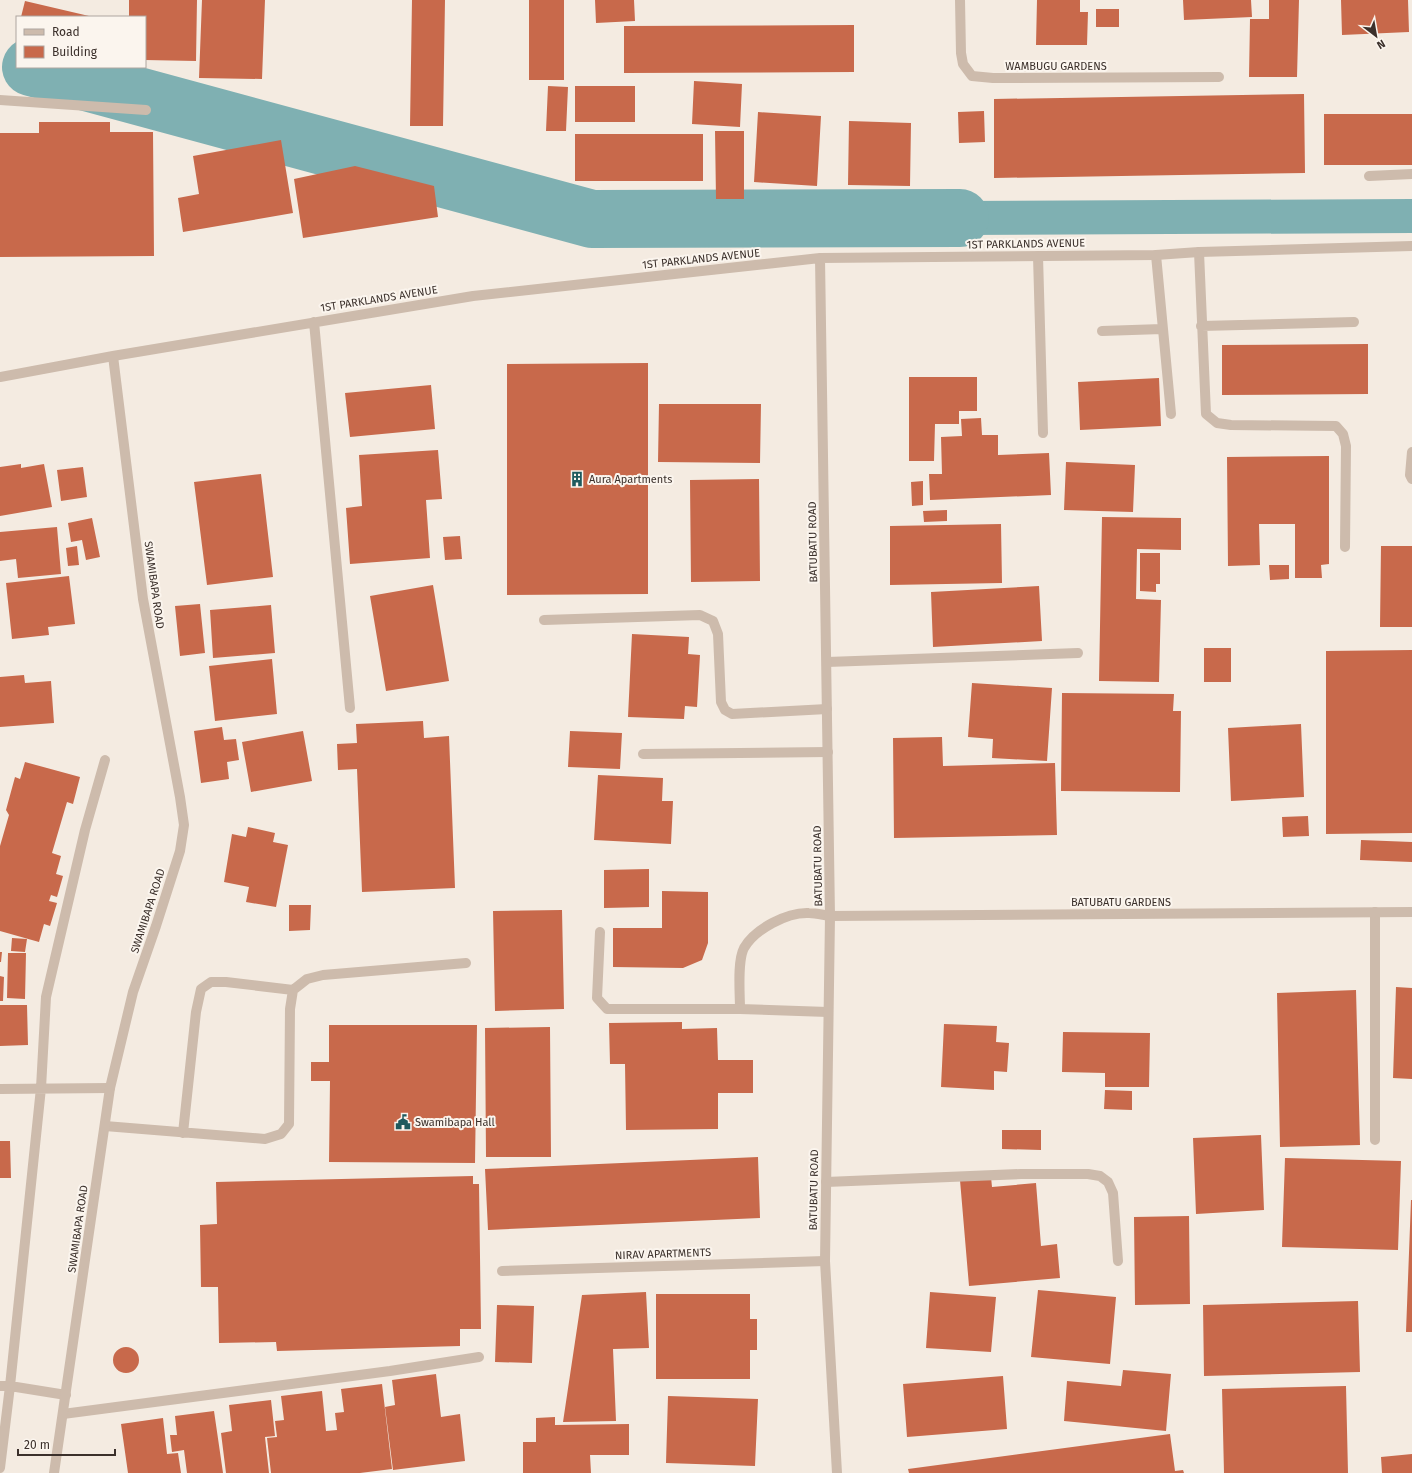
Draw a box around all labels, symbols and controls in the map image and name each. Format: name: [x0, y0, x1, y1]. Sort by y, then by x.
legend: [16, 16, 146, 68]
north arrow: [1356, 16, 1396, 56]
text: Road: [52, 25, 80, 39]
text: N: [1374, 37, 1387, 52]
text: Building: [52, 45, 98, 59]
street label: WAMBUGU GARDENS: [1005, 60, 1107, 73]
street label: 1ST PARKLANDS AVENUE: [967, 236, 1085, 252]
street label: 1ST PARKLANDS AVENUE: [641, 246, 761, 272]
street label: 1ST PARKLANDS AVENUE: [320, 283, 439, 315]
building icon: Aura Apartments: [568, 470, 586, 488]
place label: Aura Apartments: [589, 473, 672, 486]
street label: BATUBATU ROAD: [806, 501, 820, 583]
street label: SWAMIBAPA ROAD: [141, 540, 167, 630]
street label: BATUBATU ROAD: [811, 825, 825, 907]
street label: SWAMIBAPA ROAD: [128, 867, 168, 955]
street label: BATUBATU GARDENS: [1071, 896, 1171, 909]
public building icon: Swamibapa Hall: [394, 1113, 412, 1131]
place label: Swamibapa Hall: [415, 1116, 495, 1129]
street label: BATUBATU ROAD: [807, 1149, 821, 1231]
street label: SWAMIBAPA ROAD: [65, 1184, 91, 1274]
street label: NIRAV APARTMENTS: [615, 1246, 711, 1262]
scale bar: [18, 1431, 115, 1457]
text: 20 m: [24, 1438, 50, 1452]

